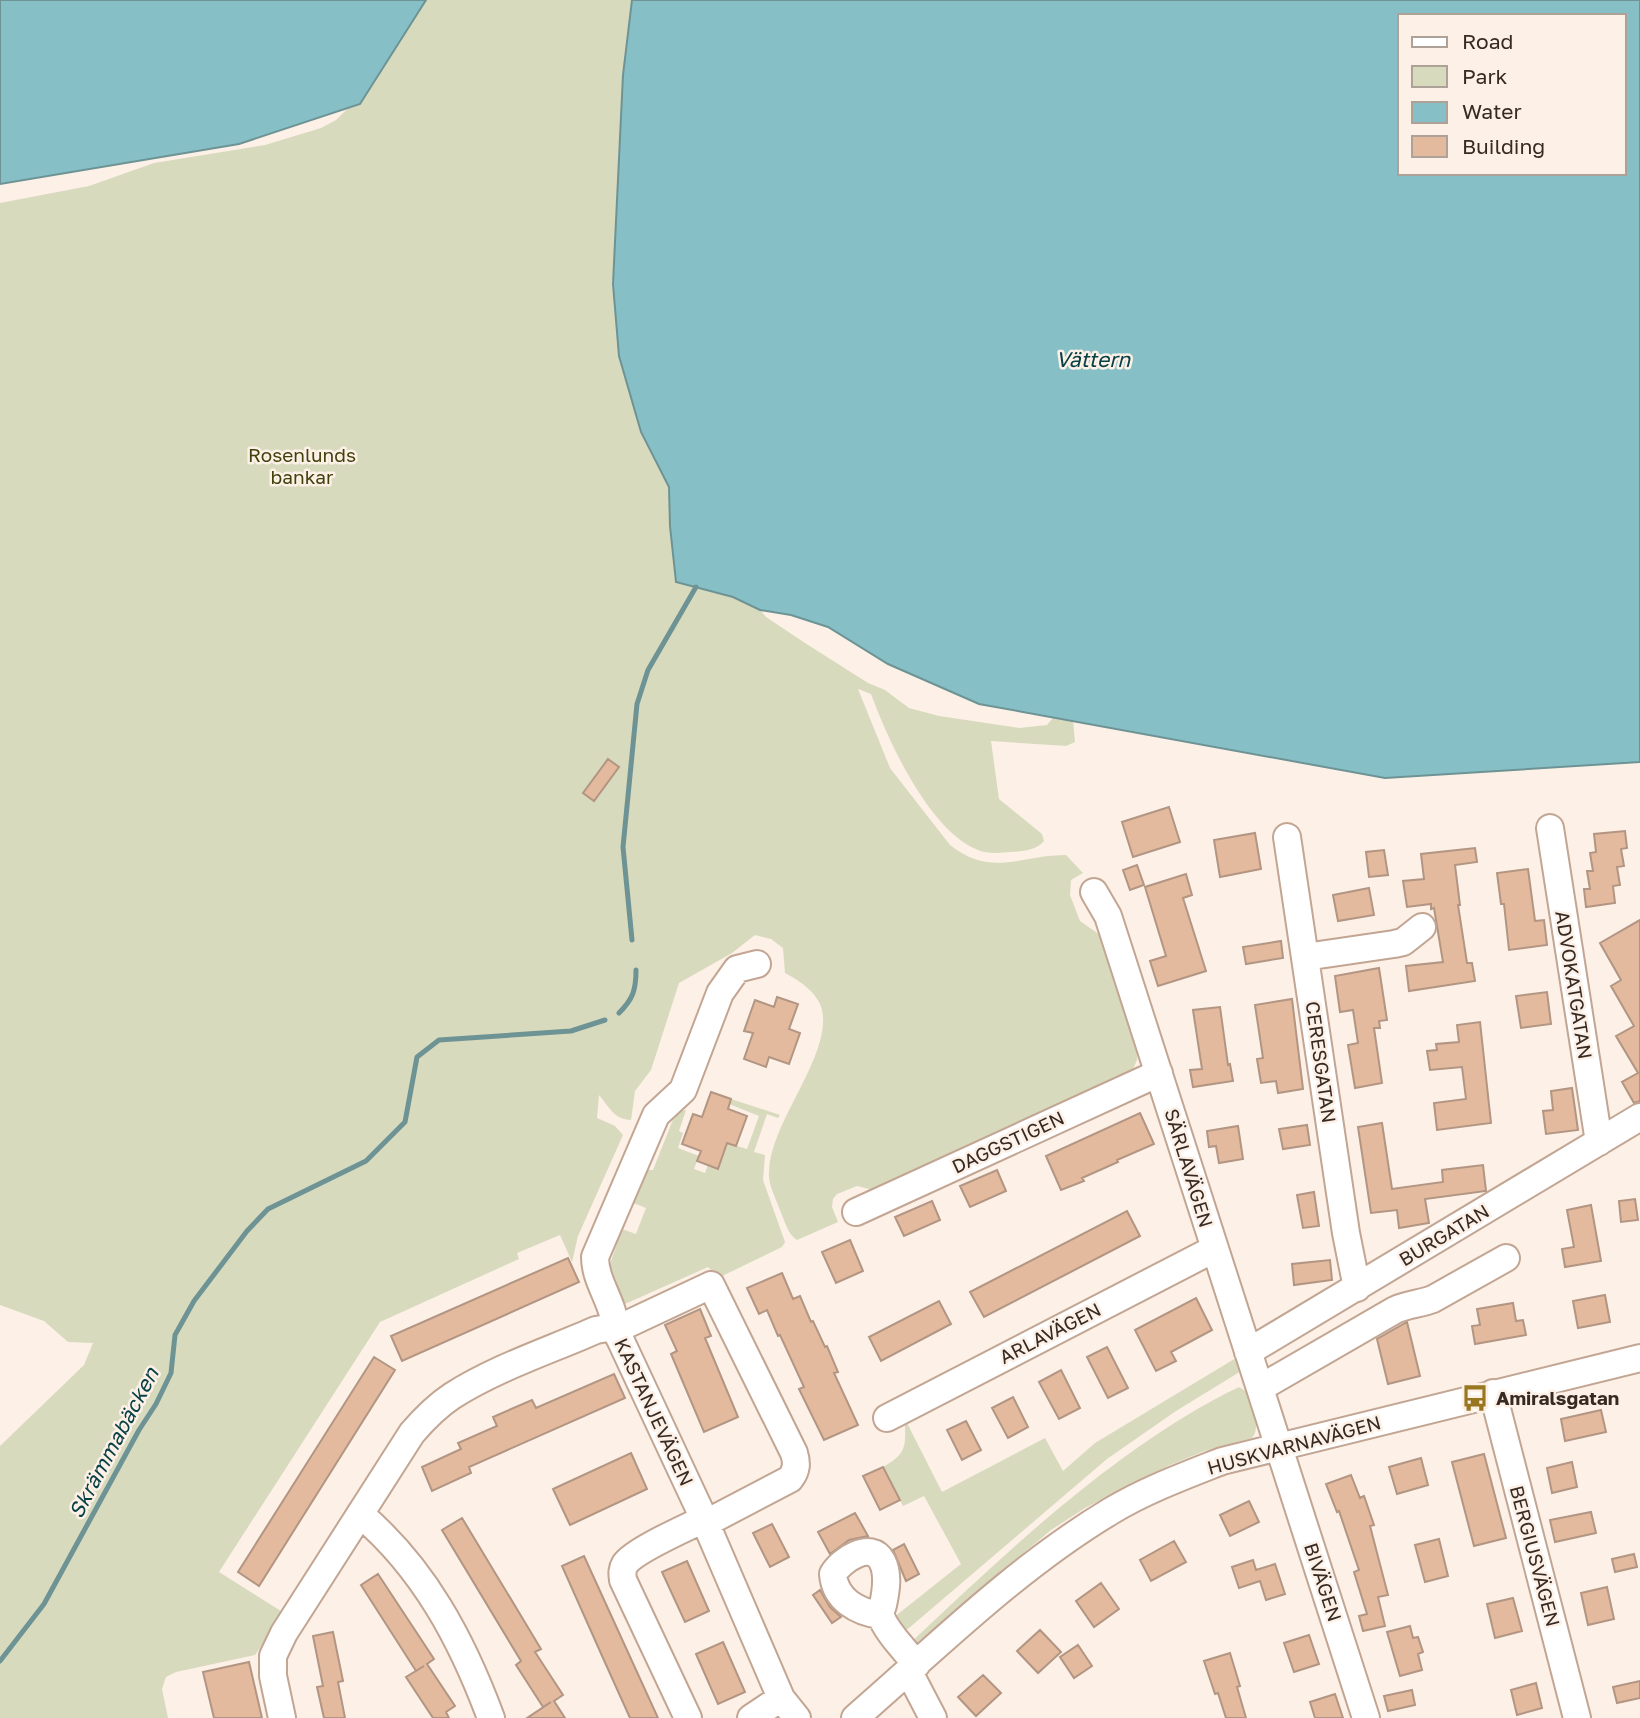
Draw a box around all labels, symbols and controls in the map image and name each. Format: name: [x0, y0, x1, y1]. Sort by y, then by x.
legend: [1398, 14, 1626, 175]
text: Road: [1462, 28, 1513, 54]
text: Park: [1462, 63, 1508, 89]
text: Water: [1462, 98, 1522, 124]
text: Building: [1462, 133, 1545, 159]
water label: Vättern: [1056, 346, 1131, 372]
park label: Rosenlunds bankar: [248, 443, 356, 488]
street label: ADVOKATGATAN: [1551, 909, 1598, 1061]
street label: CERESGATAN: [1302, 1000, 1341, 1124]
street label: DAGGSTIGEN: [948, 1106, 1068, 1178]
street label: SÄRLAVÄGEN: [1161, 1106, 1218, 1230]
street label: BURGATAN: [1394, 1199, 1493, 1270]
street label: ARLAVÄGEN: [995, 1297, 1104, 1368]
street label: KASTANJEVÄGEN: [610, 1334, 699, 1489]
water label: Skrämmabäcken: [62, 1362, 164, 1522]
bus stop icon: Amiralsgatan: [1460, 1383, 1490, 1413]
place label: Amiralsgatan: [1496, 1386, 1619, 1409]
street label: HUSKVARNAVÄGEN: [1205, 1410, 1383, 1479]
street label: BERGIUSVÄGEN: [1506, 1483, 1565, 1629]
street label: BIVÄGEN: [1300, 1540, 1347, 1624]

